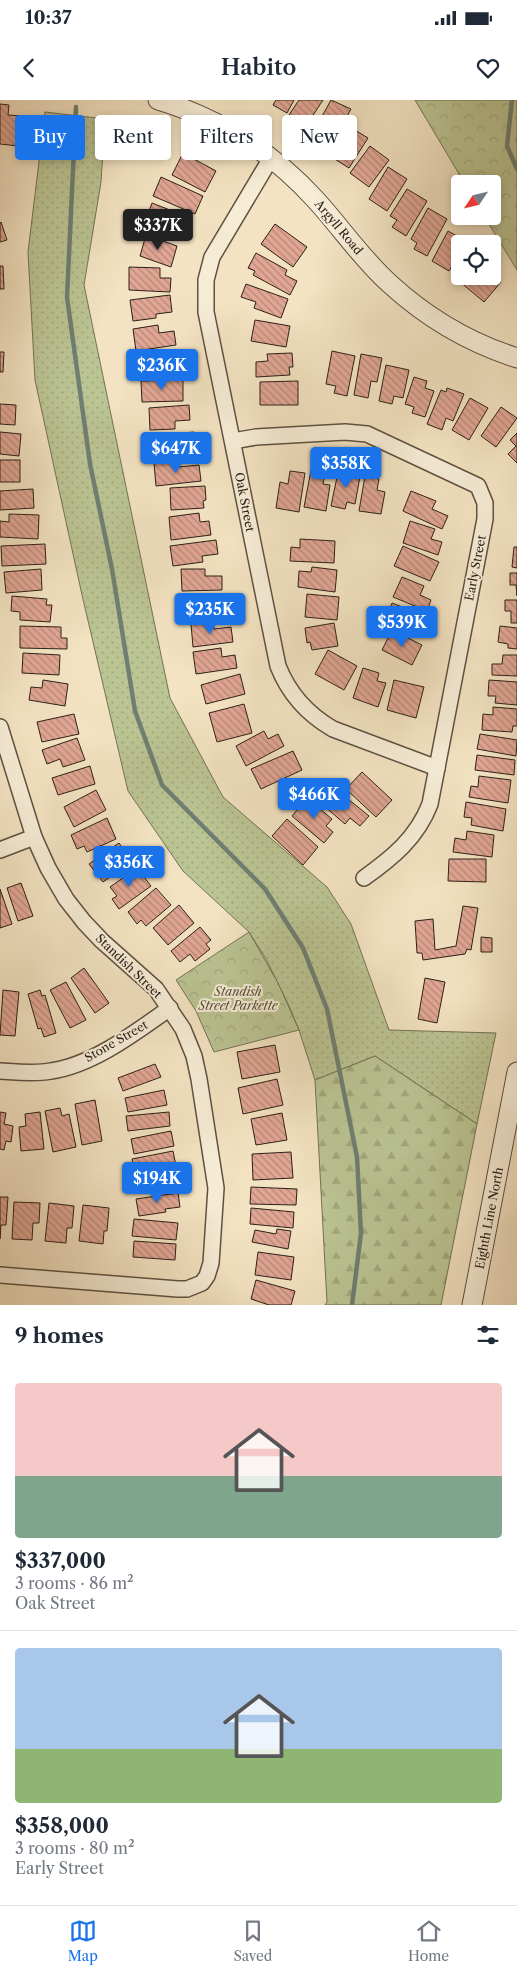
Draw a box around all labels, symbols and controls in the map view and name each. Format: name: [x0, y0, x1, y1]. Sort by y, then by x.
text: 10:37: [25, 6, 72, 29]
icon: back: [15, 54, 43, 82]
text: Habito: [221, 54, 296, 81]
icon: heart: [474, 54, 502, 82]
chip: Buy: [15, 115, 85, 160]
chip: Rent: [95, 115, 171, 160]
chip: Filters: [181, 115, 272, 160]
chip: New: [282, 115, 357, 160]
north arrow: [451, 175, 501, 225]
map controls: [451, 175, 501, 285]
street label: Argyll Road: [311, 196, 367, 258]
pin: $337K: [123, 208, 193, 251]
text: $337K: [134, 215, 182, 235]
button: locate: [451, 235, 501, 285]
pin: $236K: [127, 348, 197, 391]
text: $236K: [137, 355, 187, 375]
pin: $647K: [141, 432, 211, 474]
text: $647K: [151, 438, 201, 458]
pin: $358K: [311, 446, 381, 489]
text: $358K: [321, 453, 371, 473]
street label: Oak Street: [232, 471, 258, 534]
street label: Early Street: [461, 533, 489, 602]
pin: $235K: [175, 592, 245, 635]
text: $235K: [185, 599, 235, 619]
pin: $539K: [367, 606, 437, 648]
text: $539K: [377, 612, 427, 632]
pin: $466K: [279, 778, 349, 820]
text: $466K: [289, 784, 339, 804]
pin: $356K: [94, 846, 164, 888]
text: $356K: [104, 852, 154, 872]
street label: Standish Street: [93, 931, 166, 1002]
park label: Standish Street Parkette: [197, 984, 279, 1013]
street label: Stone Street: [82, 1017, 151, 1065]
pin: $194K: [122, 1162, 192, 1204]
street label: Eighth Line North: [472, 1165, 506, 1270]
text: $194K: [133, 1168, 181, 1188]
icon: filters: [474, 1321, 502, 1349]
text: 9 homes: [15, 1323, 104, 1348]
icon: home: [214, 1415, 304, 1505]
text: $337,000: [15, 1548, 106, 1573]
text: 3 rooms · 86 m²: [15, 1573, 134, 1593]
text: Oak Street: [15, 1593, 95, 1613]
icon: home: [214, 1681, 304, 1771]
text: $358,000: [15, 1813, 109, 1838]
text: 3 rooms · 80 m²: [15, 1838, 134, 1858]
text: Early Street: [15, 1858, 104, 1878]
tab: Map: [68, 1917, 98, 1965]
tab: Saved: [234, 1917, 272, 1965]
tab: Home: [408, 1917, 449, 1965]

